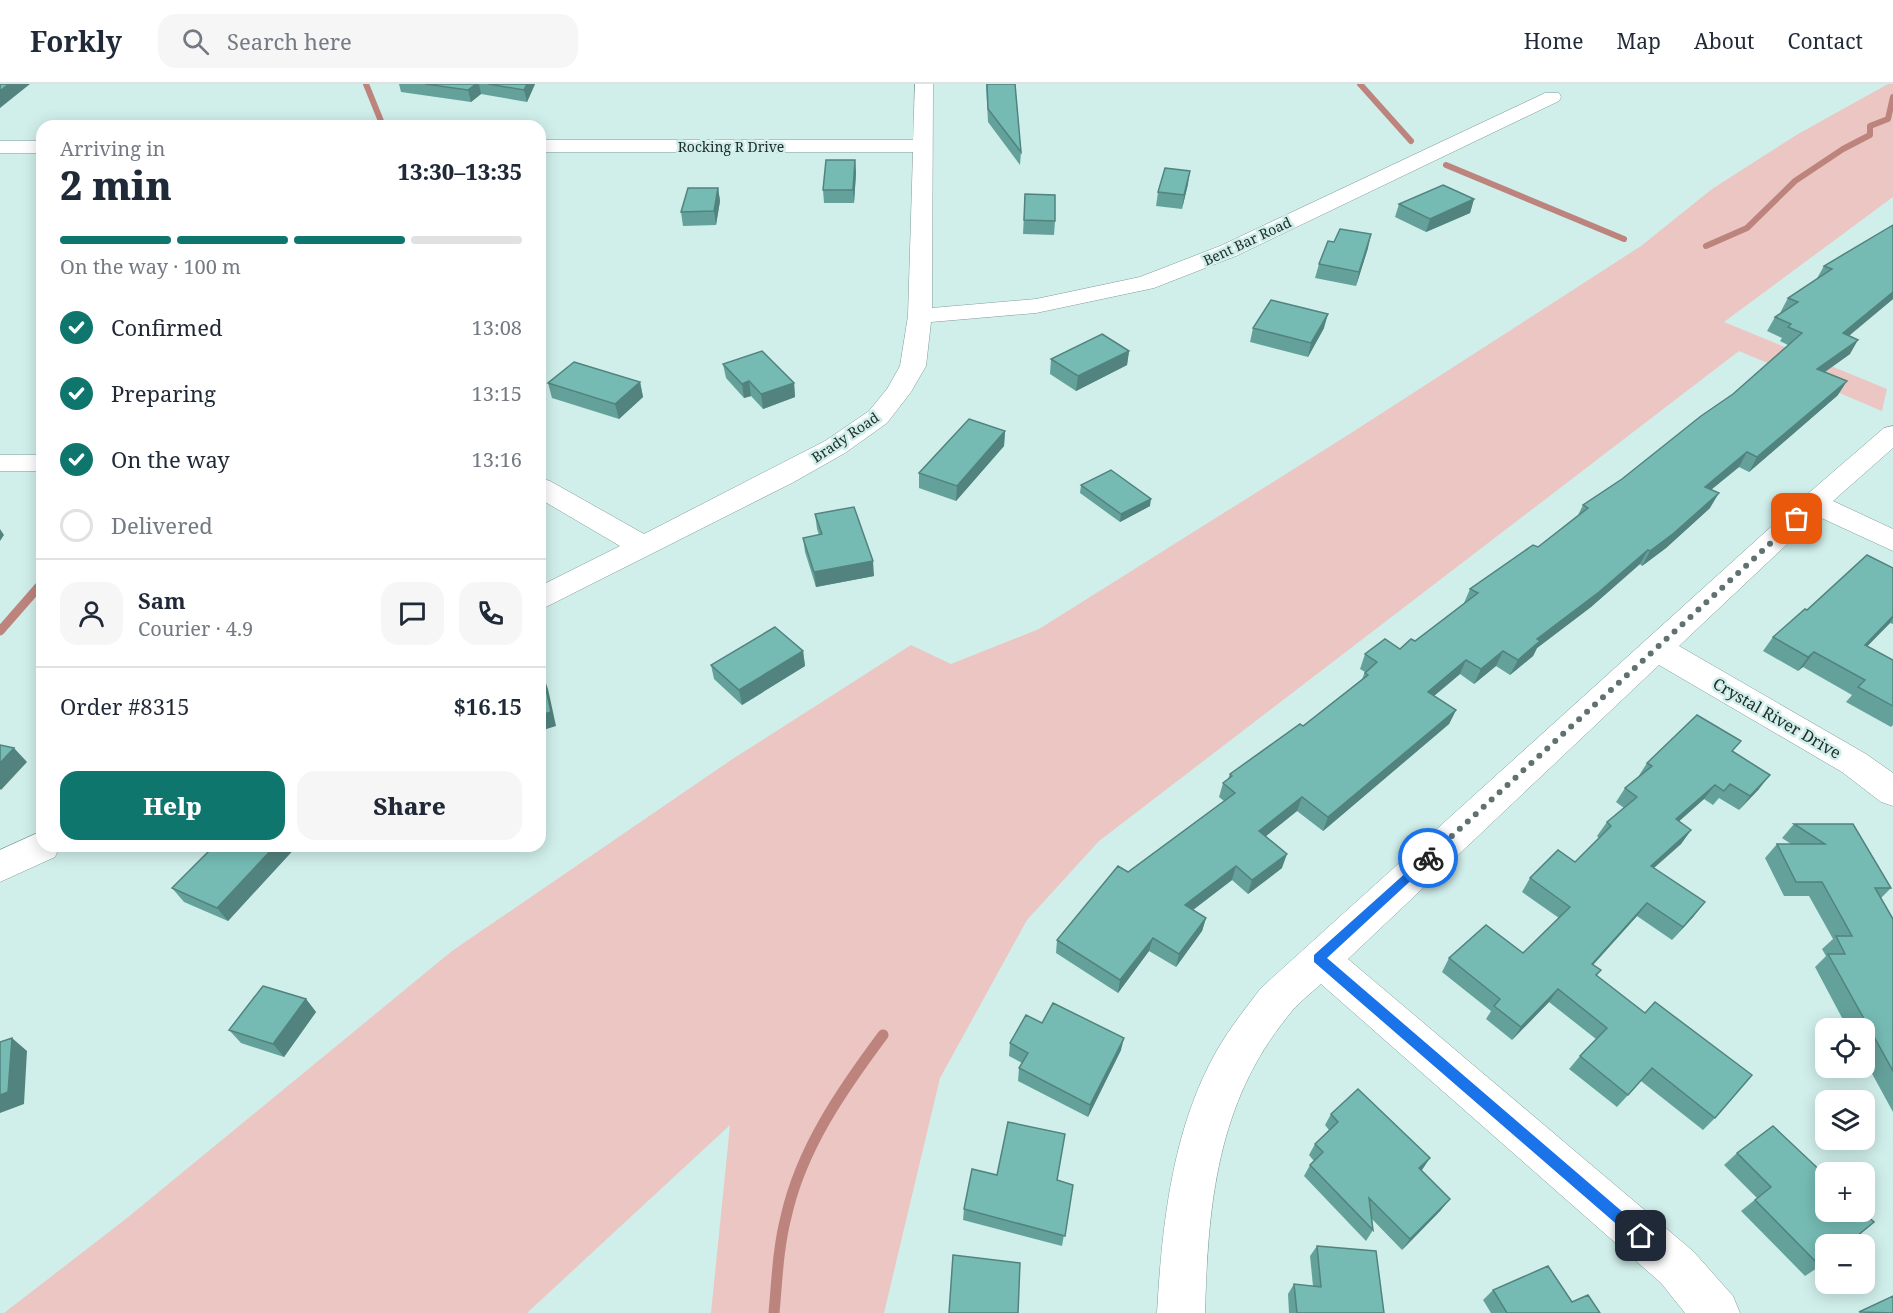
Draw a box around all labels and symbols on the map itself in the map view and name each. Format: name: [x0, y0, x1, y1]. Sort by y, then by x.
street label: Rocking R Drive: [678, 137, 784, 156]
street label: Bent Bar Road: [1200, 212, 1295, 270]
street label: Brady Road: [808, 407, 883, 466]
pin: [1771, 493, 1822, 544]
street label: Crystal River Drive: [1709, 672, 1845, 764]
courier: [1398, 828, 1458, 888]
pin: [1615, 1210, 1666, 1261]

